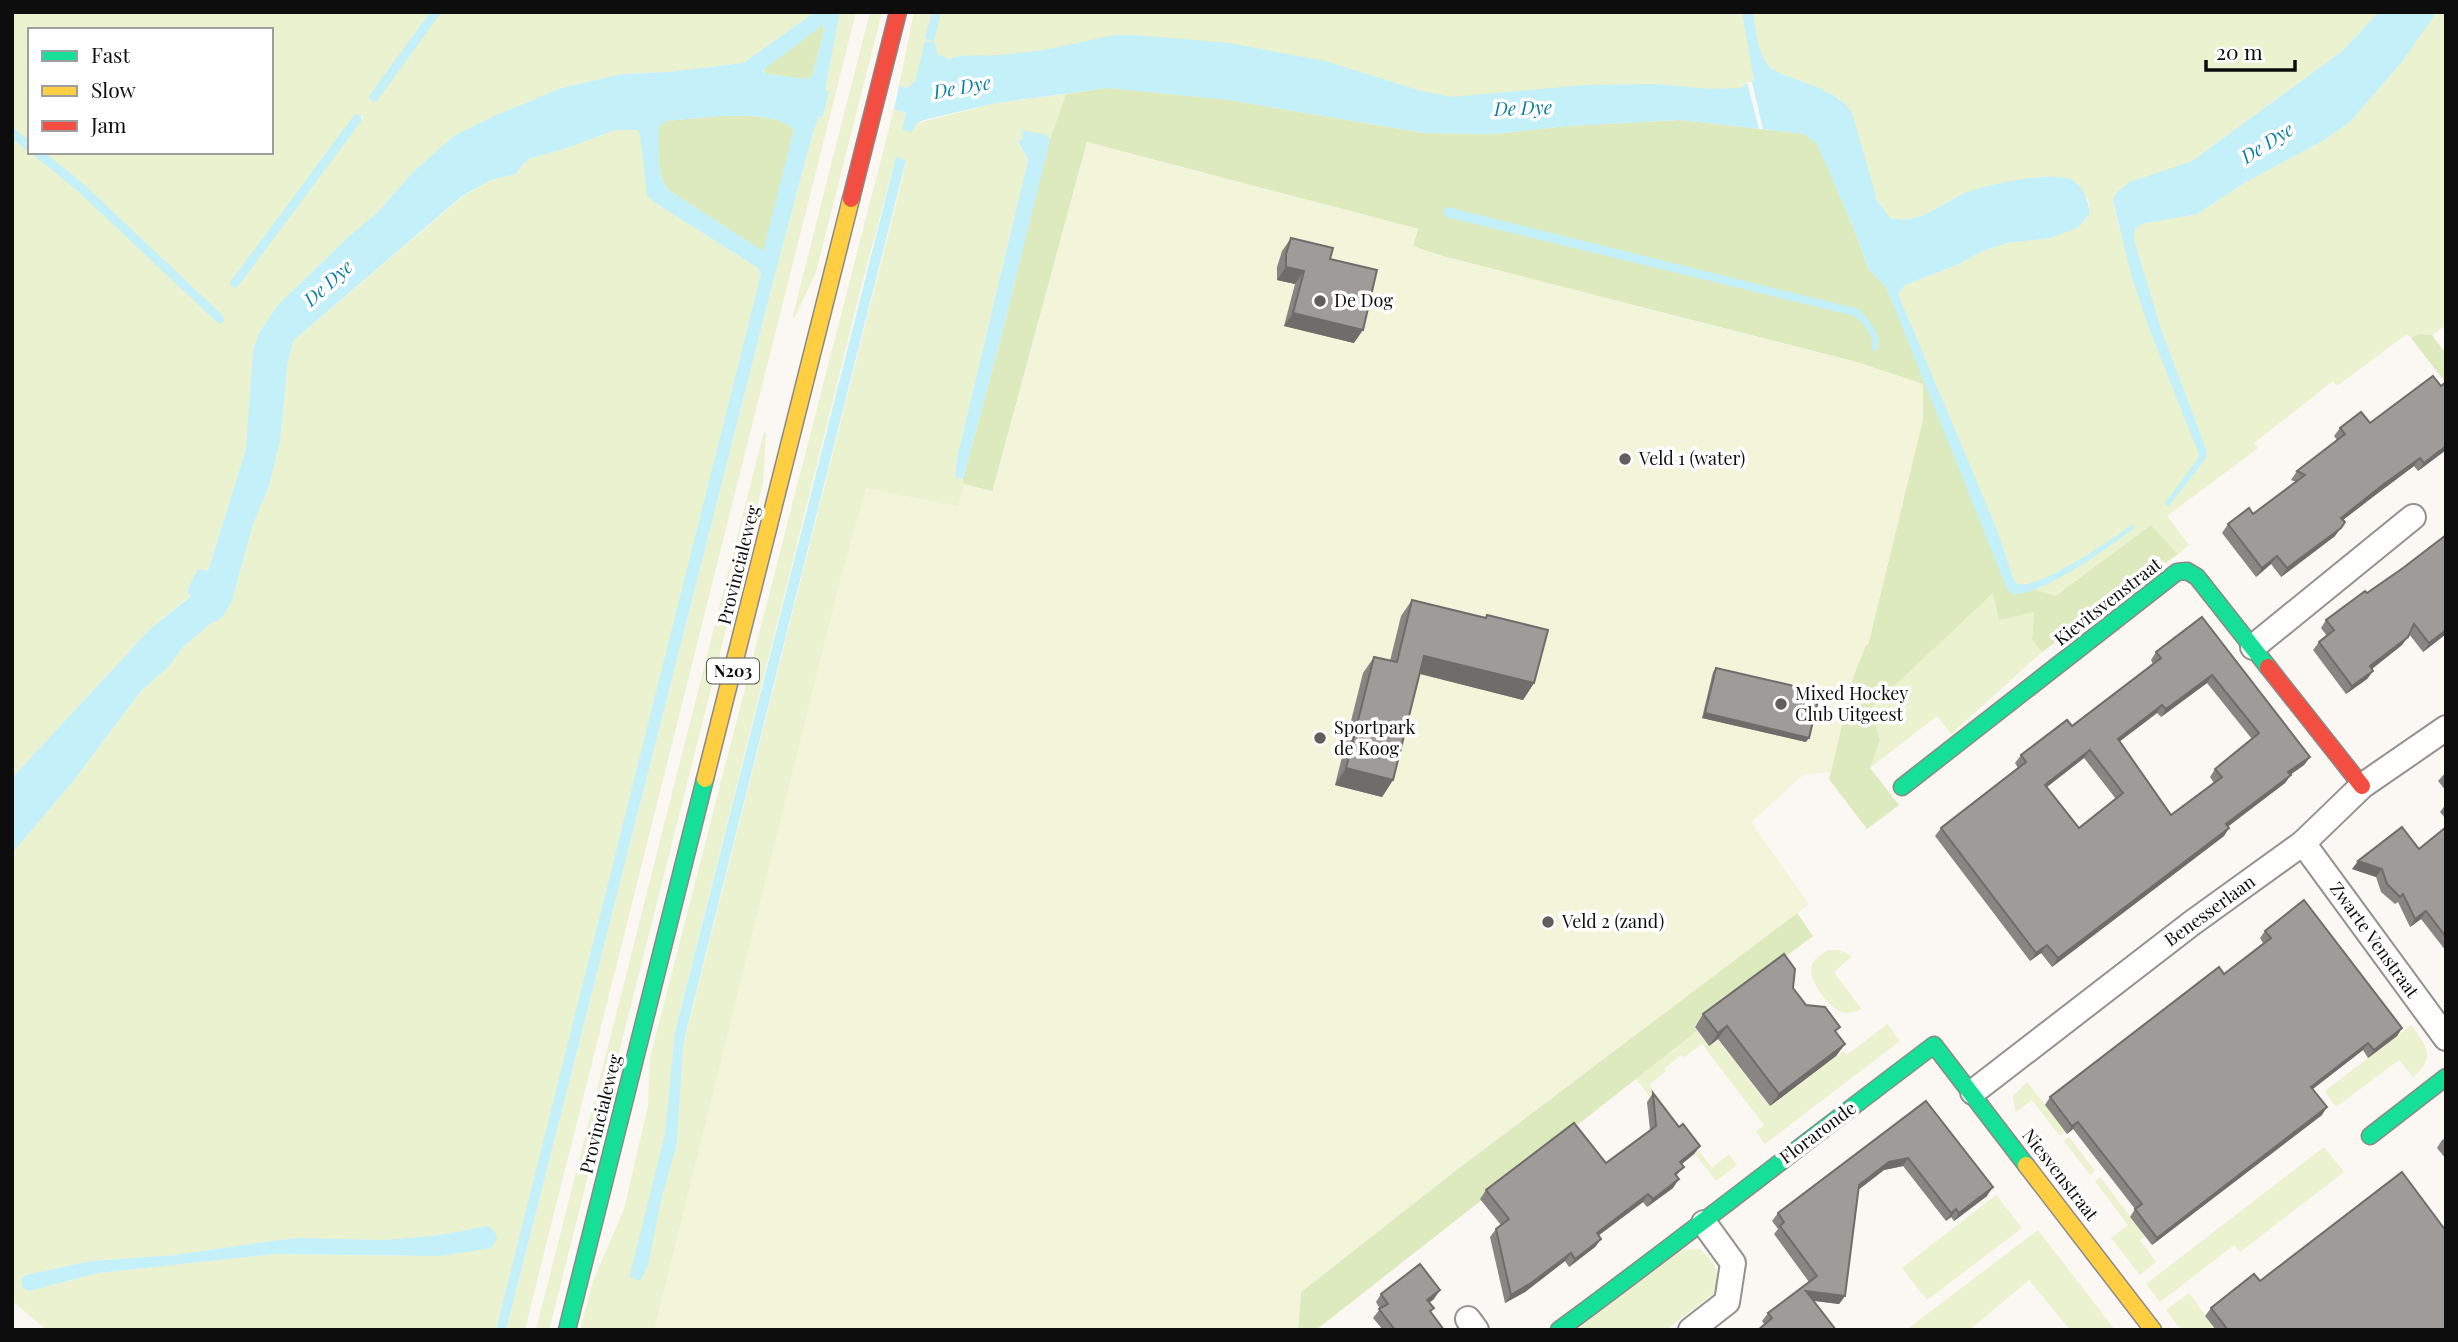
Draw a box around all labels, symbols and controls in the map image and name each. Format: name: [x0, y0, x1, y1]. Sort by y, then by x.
legend: [28, 28, 273, 154]
scale bar: [2206, 28, 2295, 72]
text: 20 m: [2216, 37, 2263, 65]
text: Fast: [91, 40, 130, 68]
water label: De Dye: [930, 68, 993, 104]
text: Slow: [91, 75, 136, 103]
water label: De Dye: [1493, 93, 1552, 121]
text: Jam: [90, 110, 127, 138]
water label: De Dye: [2234, 116, 2298, 169]
water label: De Dye: [296, 253, 358, 312]
place label: De Dog: [1334, 288, 1393, 312]
marker: De Dog: [1312, 293, 1328, 309]
place label: Veld 1 (water): [1638, 446, 1745, 470]
marker: Veld 1 (water): [1617, 451, 1633, 467]
street label: Provincialeweg: [712, 502, 765, 627]
street label: Kievitsvenstraat: [2049, 551, 2166, 651]
road number: N203: [707, 658, 759, 684]
place label: Mixed Hockey Club Uitgeest: [1795, 681, 1908, 726]
marker: Mixed Hockey Club Uitgeest: [1773, 696, 1789, 712]
place label: Sportpark de Koog: [1334, 715, 1415, 760]
marker: Sportpark de Koog: [1312, 730, 1328, 746]
street label: Benesserlaan: [2159, 869, 2260, 951]
street label: Zwarte Venstraat: [2325, 877, 2425, 1003]
place label: Veld 2 (zand): [1561, 909, 1664, 933]
marker: Veld 2 (zand): [1540, 914, 1556, 930]
street label: Provincialeweg: [574, 1051, 627, 1176]
street label: Floraronde: [1774, 1096, 1860, 1169]
street label: Niesvenstraat: [2017, 1124, 2105, 1226]

